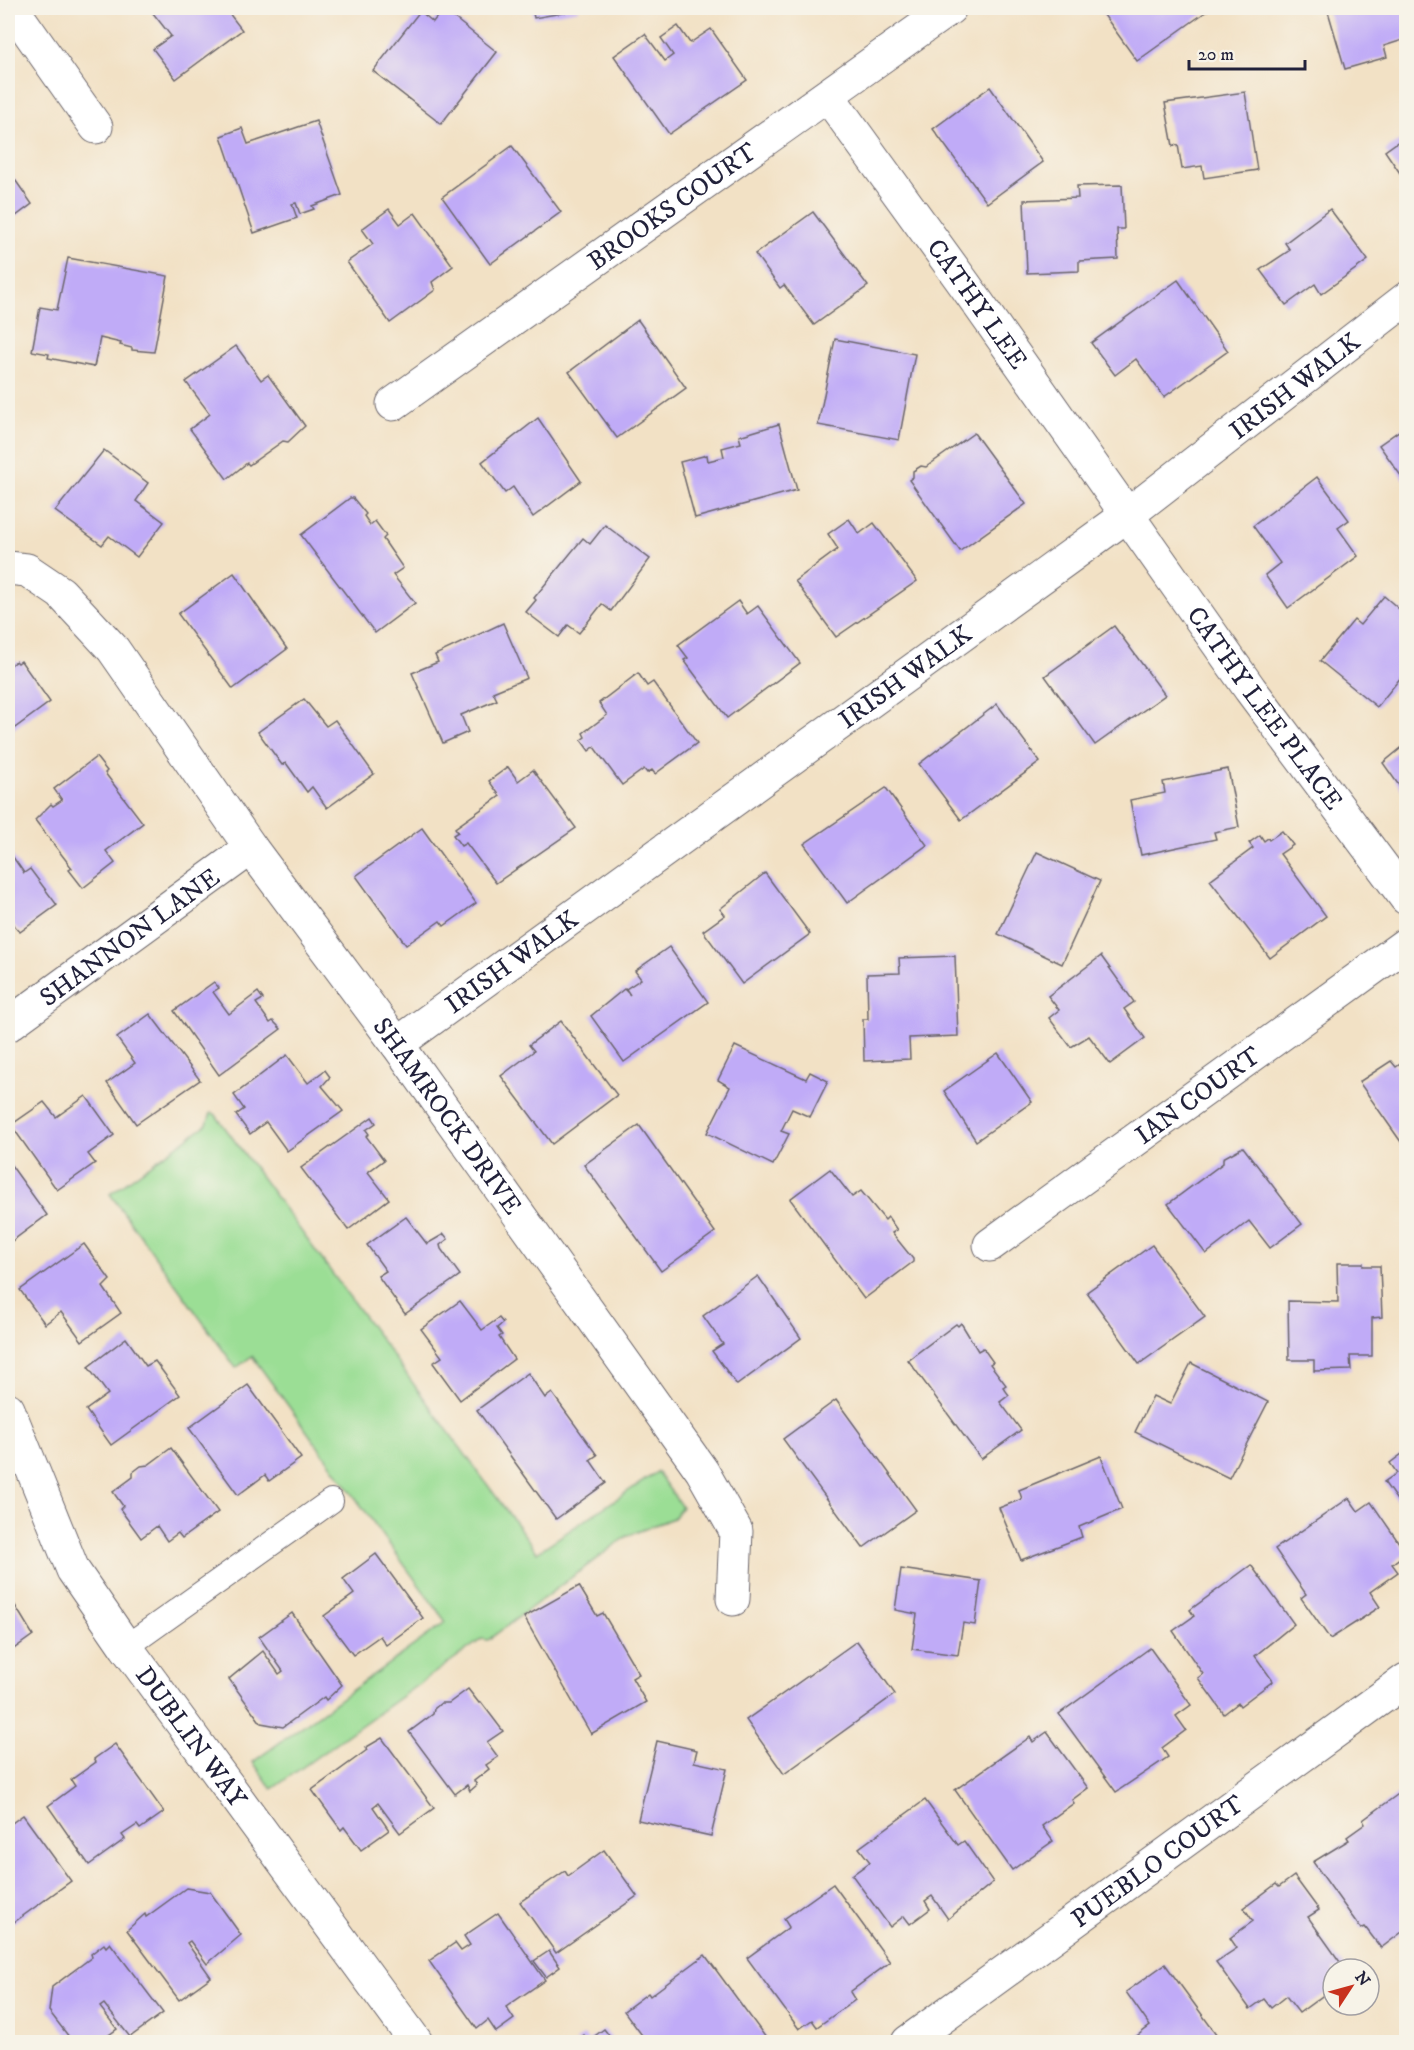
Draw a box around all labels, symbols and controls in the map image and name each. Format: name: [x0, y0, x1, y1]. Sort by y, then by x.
scale bar: [1189, 33, 1304, 71]
text: 20 m: [1198, 44, 1234, 66]
street label: BROOKS COURT: [582, 136, 764, 278]
street label: CATHY LEE: [919, 233, 1034, 376]
street label: IRISH WALK: [1223, 325, 1368, 448]
street label: CATHY LEE PLACE: [1179, 600, 1350, 817]
street label: IRISH WALK: [833, 618, 979, 737]
street label: SHANNON LANE: [34, 861, 227, 1015]
street label: IRISH WALK: [439, 903, 586, 1022]
street label: SHAMROCK DRIVE: [365, 1011, 528, 1221]
street label: IAN COURT: [1129, 1040, 1268, 1153]
street label: DUBLIN WAY: [128, 1660, 254, 1815]
street label: PUEBLO COURT: [1065, 1788, 1251, 1936]
north arrow: [1321, 1957, 1381, 2017]
text: N: [1350, 1968, 1374, 1990]

